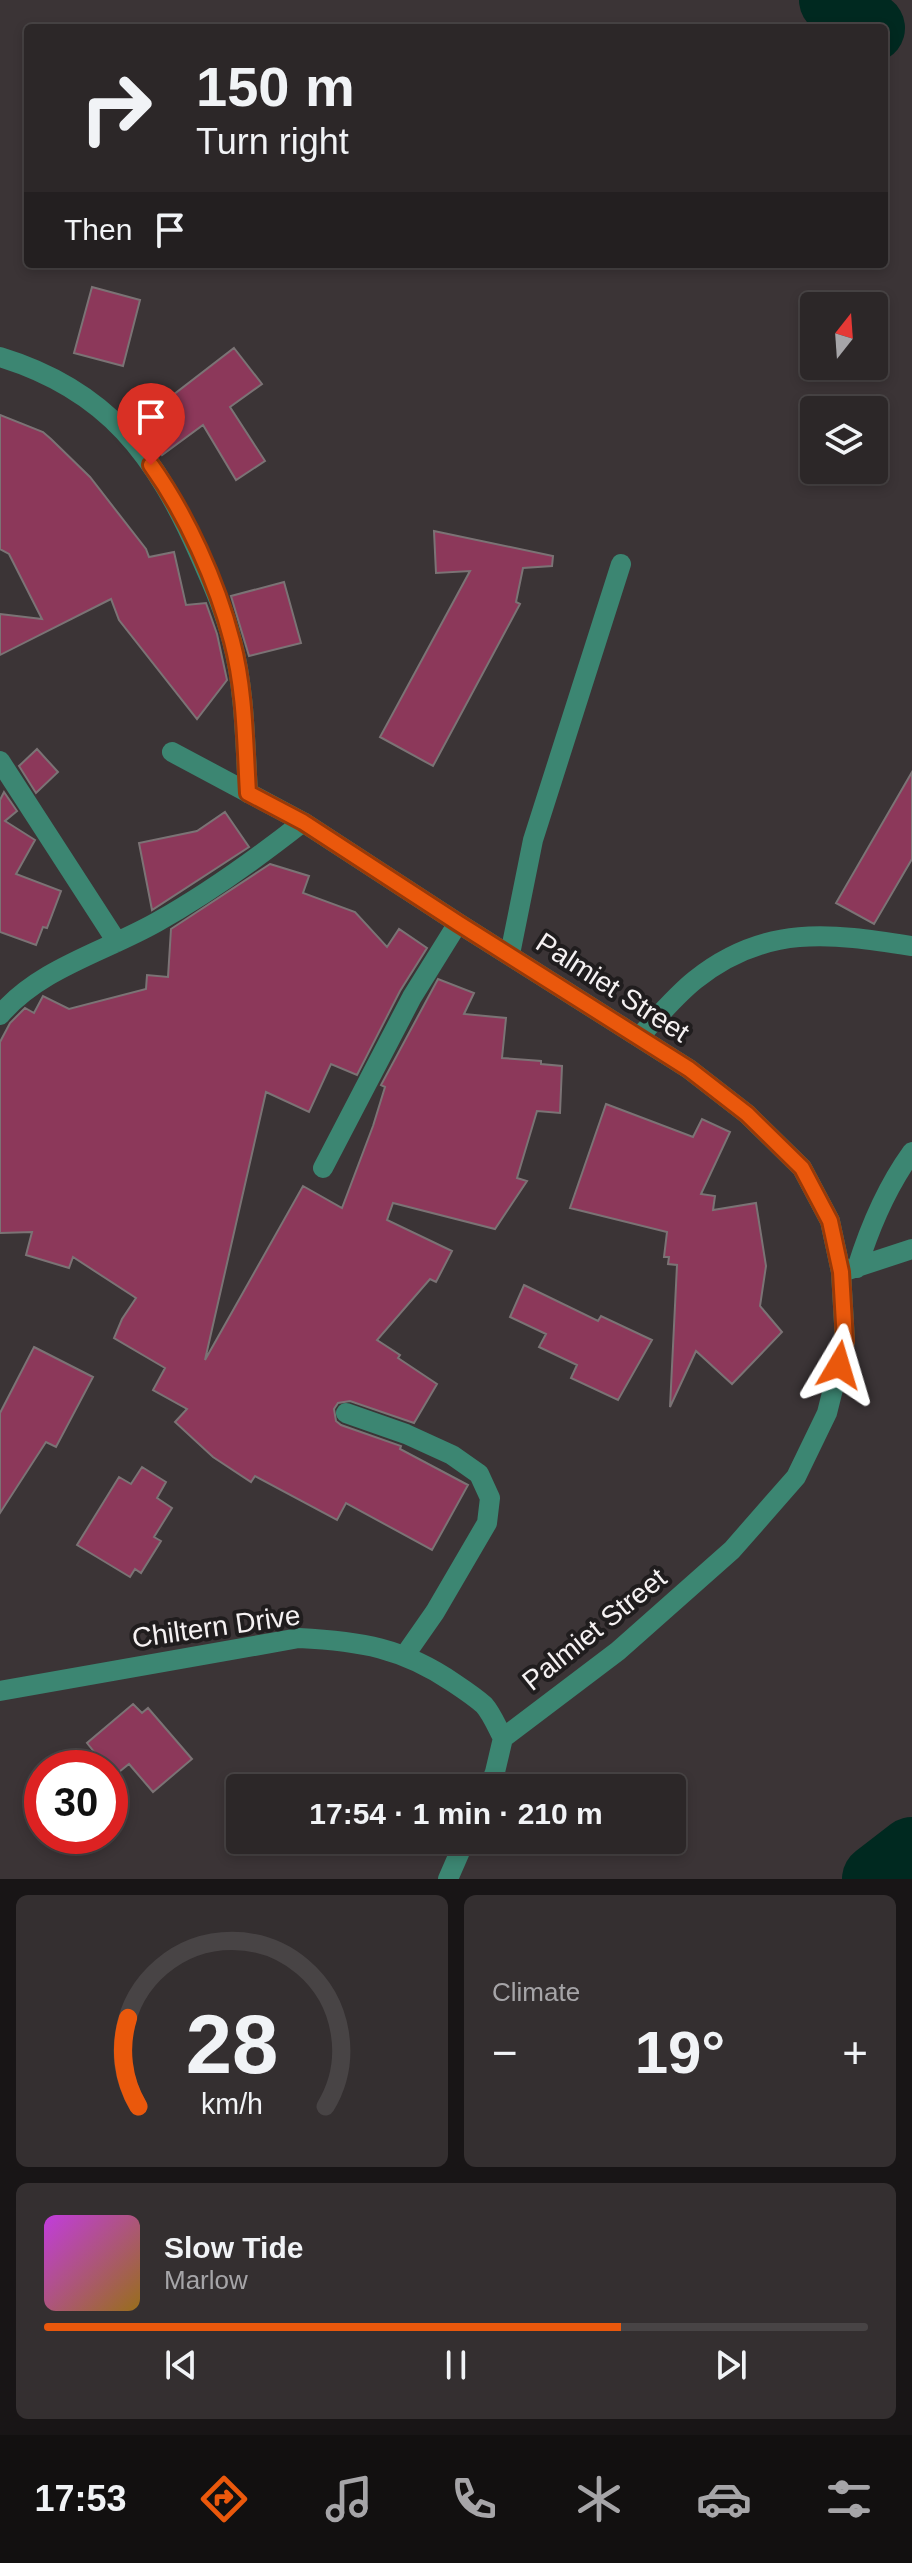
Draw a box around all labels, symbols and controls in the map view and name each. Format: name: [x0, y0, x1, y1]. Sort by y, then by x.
text: 150 m: [196, 55, 355, 118]
icon: right: [64, 56, 168, 160]
text: Turn right: [196, 121, 349, 162]
icon: arrive: [148, 208, 192, 252]
text: Then: [64, 213, 132, 246]
north arrow: [800, 292, 888, 380]
map controls: [800, 292, 888, 484]
pin: [117, 383, 185, 465]
icon: arrive: [129, 395, 173, 439]
button: layers: [800, 396, 888, 484]
street label: Palmiet Street: [531, 927, 695, 1048]
position arrow: [797, 1323, 881, 1407]
street label: Palmiet Street: [516, 1562, 673, 1697]
street label: Chiltern Drive: [130, 1599, 302, 1654]
speed limit sign: 30: [24, 1750, 128, 1854]
text: 17:54 · 1 min · 210 m: [309, 1797, 603, 1830]
text: Climate: [492, 1977, 580, 2007]
text: 28: [186, 1998, 278, 2091]
text: 19°: [635, 2019, 725, 2086]
text: −: [492, 2028, 518, 2077]
text: +: [842, 2028, 868, 2077]
text: km/h: [201, 2088, 263, 2120]
text: Slow Tide: [164, 2231, 303, 2264]
text: Marlow: [164, 2265, 248, 2295]
icon: previous: [159, 2343, 203, 2387]
icon: pause: [434, 2343, 478, 2387]
icon: next: [709, 2343, 753, 2387]
icon: directions: [196, 2471, 252, 2527]
icon: music: [321, 2471, 377, 2527]
icon: phone: [446, 2471, 502, 2527]
icon: climate: [571, 2471, 627, 2527]
icon: car: [696, 2471, 752, 2527]
icon: filters: [821, 2471, 877, 2527]
text: 17:53: [35, 2478, 127, 2519]

